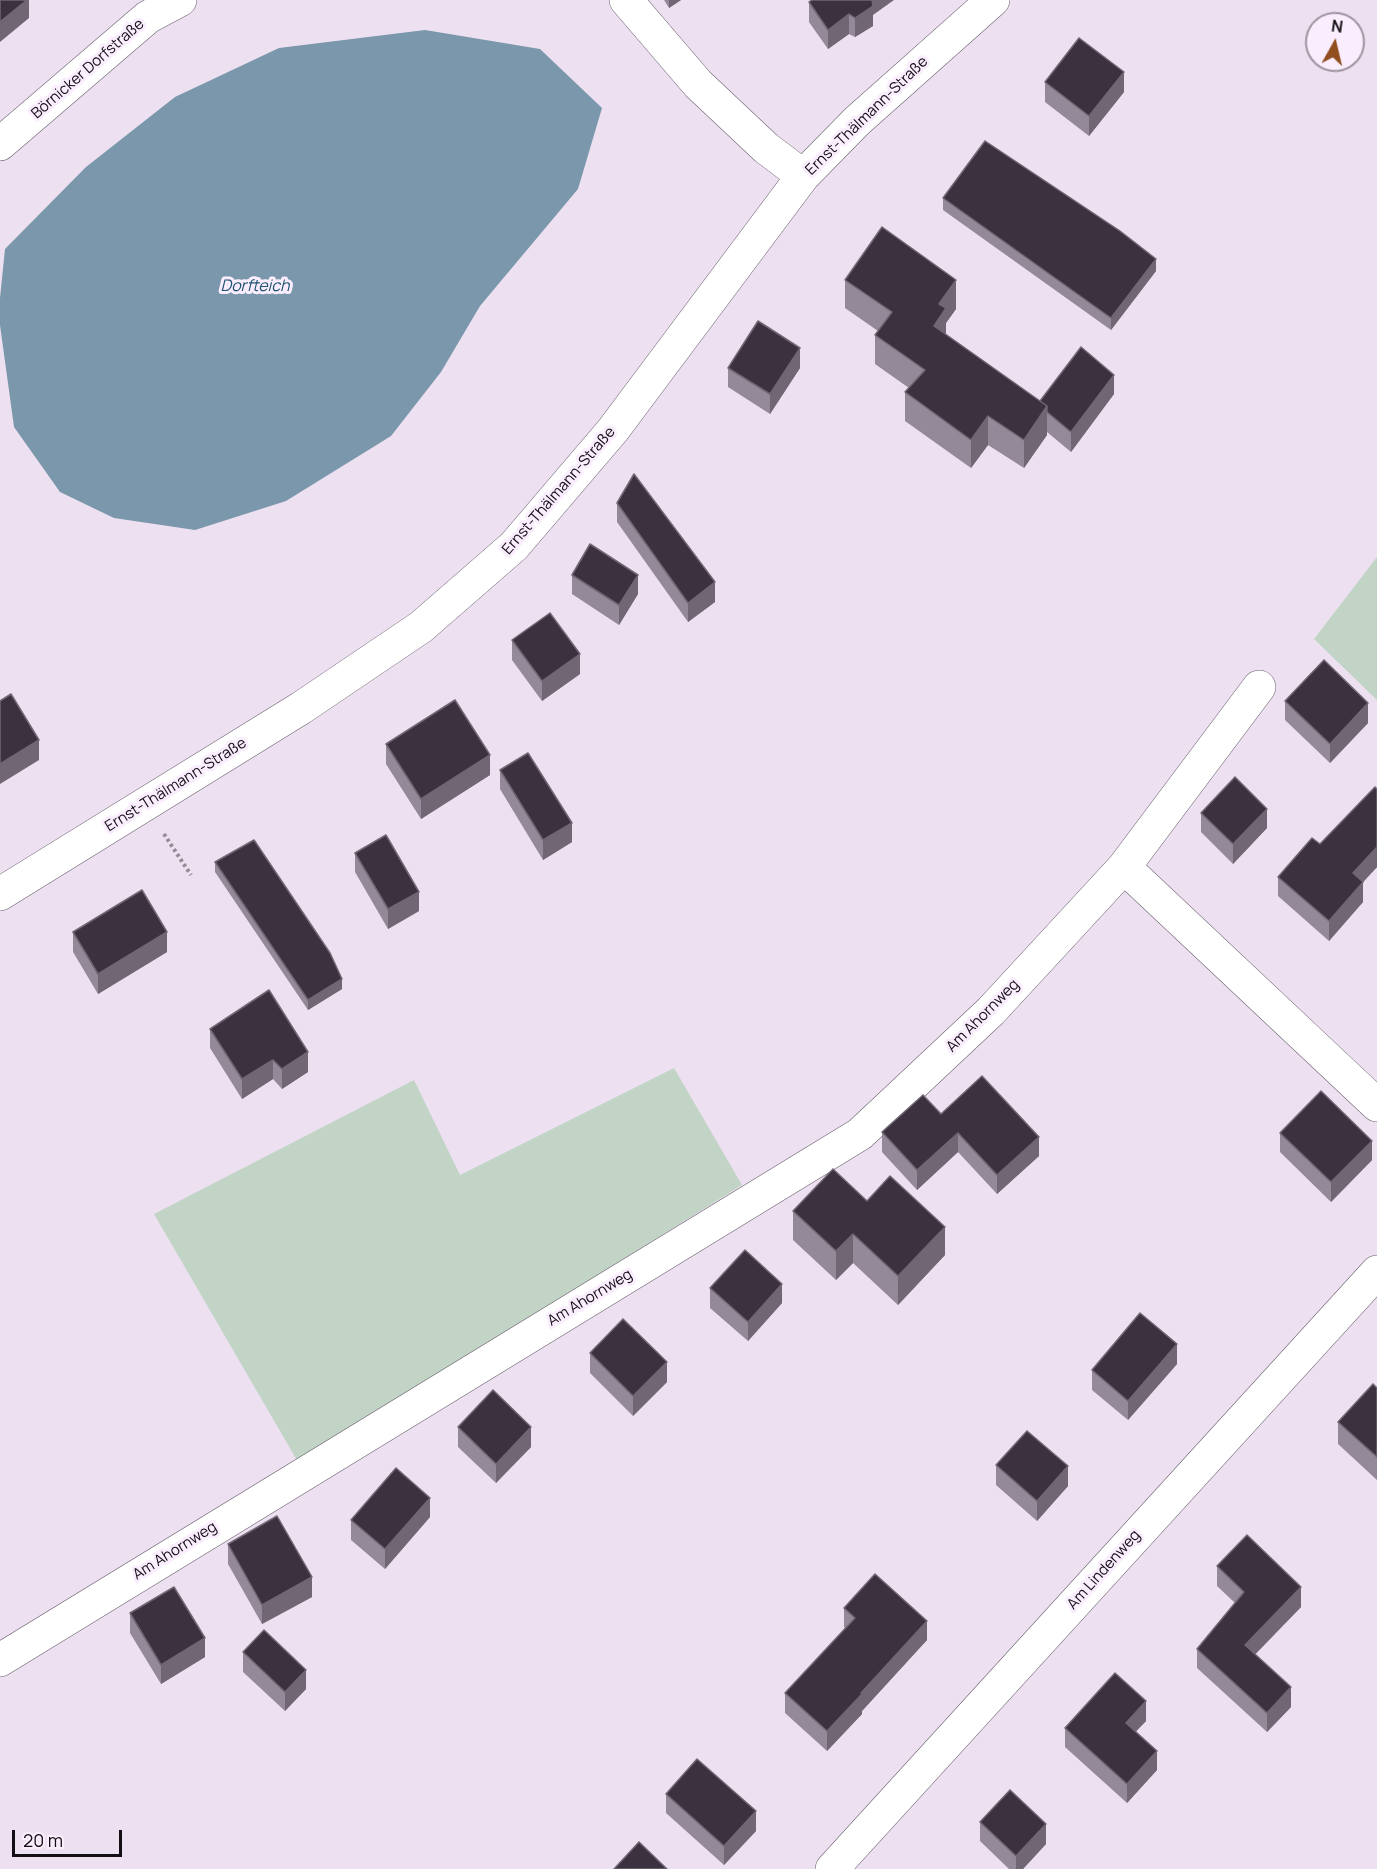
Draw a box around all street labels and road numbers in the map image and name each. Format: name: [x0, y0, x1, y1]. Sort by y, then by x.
street label: Börnicker Dorfstraße: [28, 15, 148, 123]
street label: Ernst-Thälmann-Straße: [802, 53, 932, 179]
street label: Ernst-Thälmann-Straße: [499, 424, 619, 558]
street label: Ernst-Thälmann-Straße: [102, 734, 250, 836]
street label: Am Ahornweg: [943, 976, 1023, 1056]
street label: Am Ahornweg: [544, 1266, 636, 1330]
street label: Am Ahornweg: [130, 1518, 220, 1584]
street label: Am Lindenweg: [1064, 1527, 1144, 1613]

